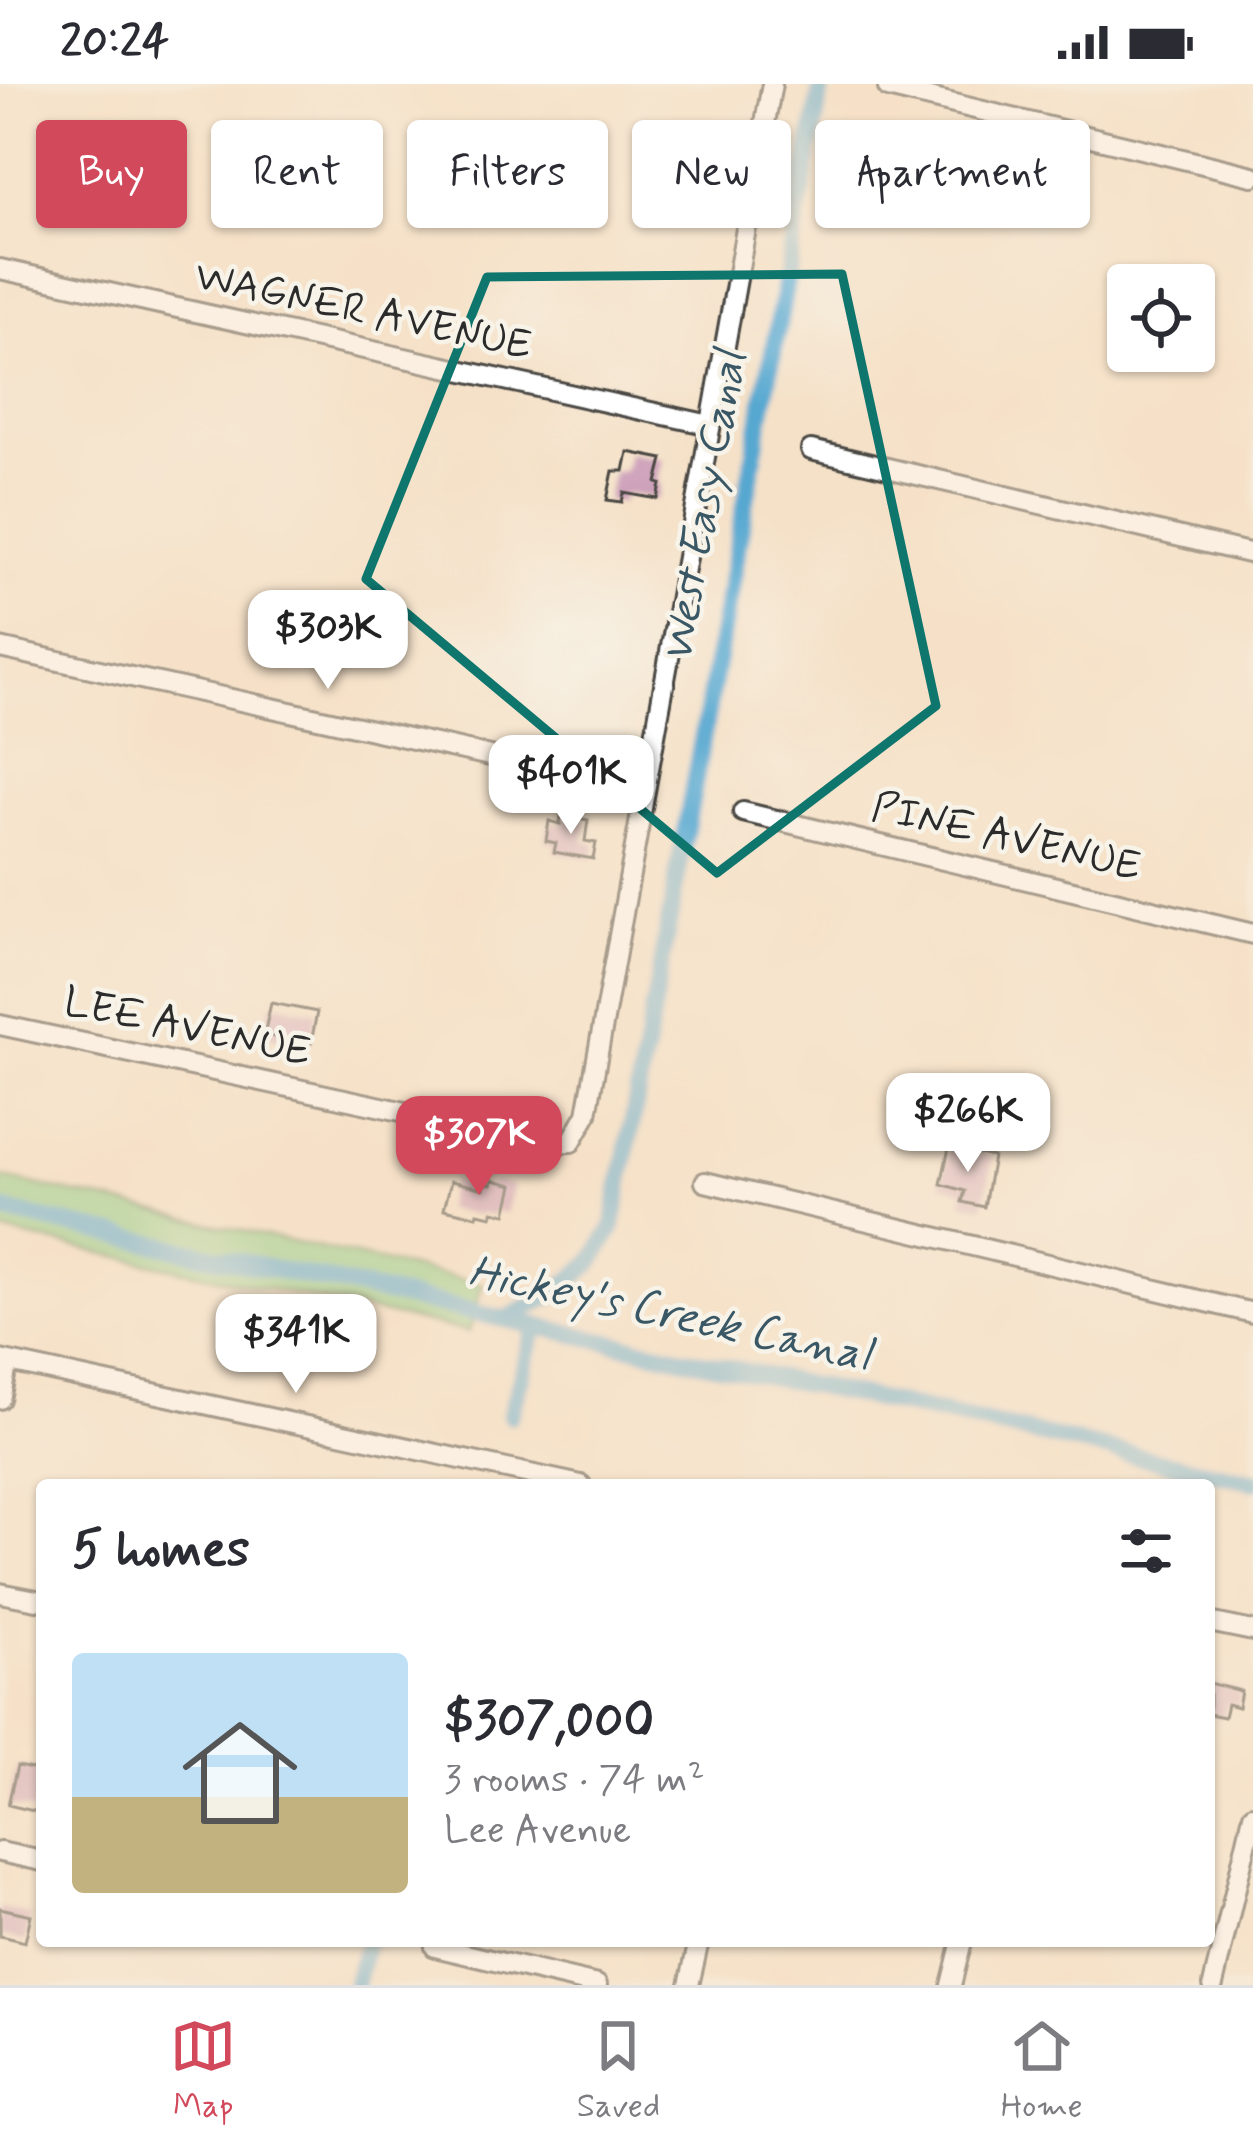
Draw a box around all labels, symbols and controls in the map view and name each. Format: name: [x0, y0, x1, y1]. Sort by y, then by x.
text: 20:24: [60, 13, 169, 72]
chip: Buy: [36, 120, 187, 228]
chip: Rent: [211, 120, 383, 228]
chip: Filters: [407, 120, 608, 228]
chip: New: [632, 120, 791, 228]
chip: Apartment: [815, 120, 1090, 228]
street label: WAGNER AVENUE: [190, 249, 536, 375]
map controls: [1107, 264, 1215, 372]
button: locate: [1107, 264, 1215, 372]
water label: West Easy Canal: [649, 343, 762, 667]
pin: $303K: [244, 590, 412, 692]
text: $303K: [275, 603, 381, 654]
pin: $401K: [487, 735, 655, 837]
text: $401K: [516, 748, 626, 799]
street label: PINE AVENUE: [866, 780, 1146, 896]
street label: LEE AVENUE: [59, 975, 315, 1081]
pin: $266K: [884, 1073, 1052, 1175]
text: $266K: [913, 1086, 1023, 1137]
pin: $307K: [395, 1096, 563, 1198]
text: $307K: [423, 1109, 535, 1160]
water label: Hickey's Creek Canal: [463, 1243, 880, 1387]
pin: $341K: [212, 1294, 380, 1396]
text: $341K: [243, 1307, 349, 1358]
text: 5 homes: [72, 1518, 250, 1584]
icon: filters: [1113, 1518, 1179, 1584]
text: $307,000: [444, 1689, 654, 1755]
icon: home: [168, 1701, 312, 1845]
text: 3 rooms · 74 m²: [444, 1755, 705, 1806]
text: Lee Avenue: [444, 1806, 631, 1857]
tab: Map: [170, 2013, 236, 2129]
tab: Saved: [577, 2013, 660, 2129]
tab: Home: [1001, 2013, 1083, 2129]

